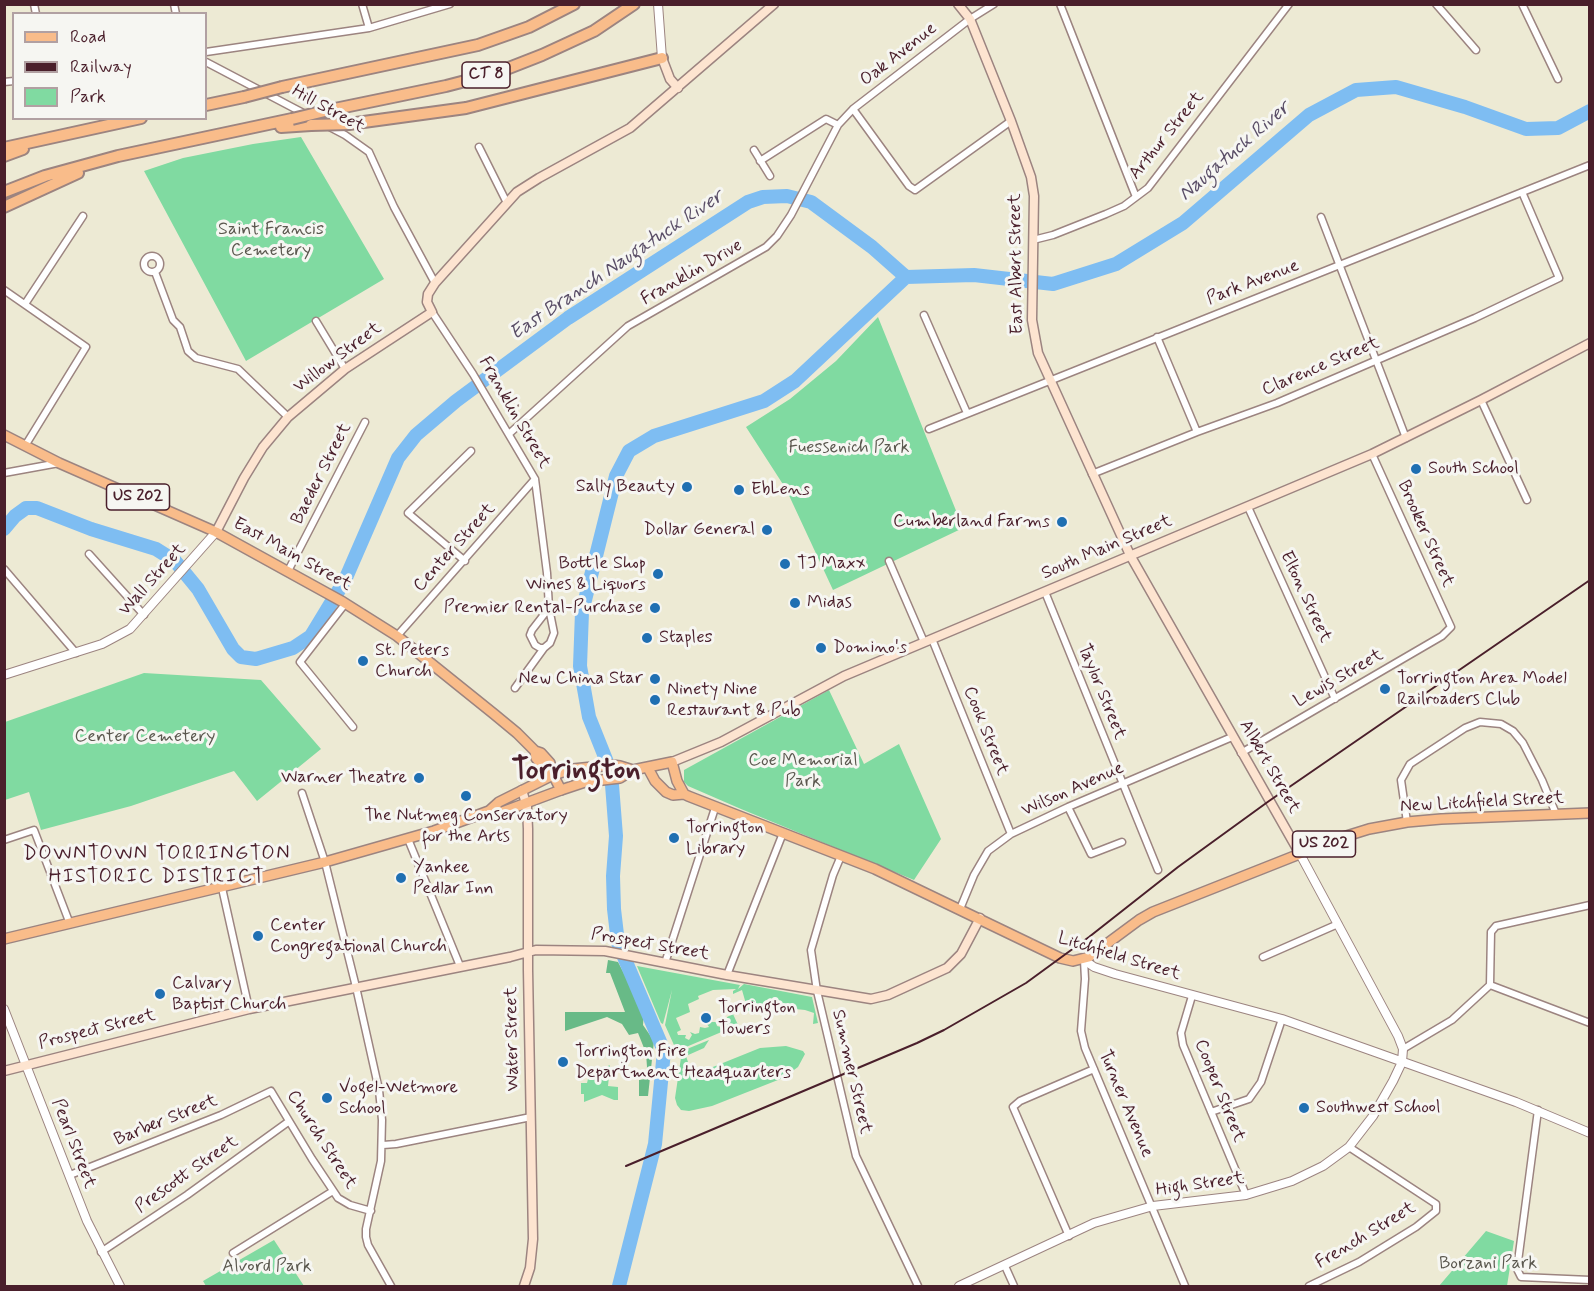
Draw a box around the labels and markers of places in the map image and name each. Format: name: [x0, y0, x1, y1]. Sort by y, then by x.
place label: South School: [1428, 458, 1519, 480]
marker: South School: [1409, 462, 1423, 476]
place label: Sally Beauty: [576, 476, 675, 498]
place label: EbLens: [751, 479, 810, 501]
marker: Sally Beauty: [680, 480, 694, 494]
marker: EbLens: [732, 483, 746, 497]
place label: Cumberland Farms: [893, 511, 1050, 533]
marker: Cumberland Farms: [1055, 515, 1069, 529]
place label: Dollar General: [644, 519, 755, 541]
marker: Dollar General: [760, 523, 774, 537]
place label: Bottle Shop Wines & Liquors: [526, 553, 646, 596]
place label: TJ Maxx: [797, 553, 865, 575]
marker: TJ Maxx: [778, 557, 792, 571]
marker: Bottle Shop Wines & Liquors: [651, 567, 665, 581]
place label: Midas: [807, 592, 852, 614]
marker: Midas: [788, 596, 802, 610]
place label: Premier Rental-Purchase: [444, 597, 643, 619]
marker: Premier Rental-Purchase: [648, 601, 662, 615]
place label: Staples: [659, 627, 713, 649]
marker: Staples: [640, 631, 654, 645]
place label: Domino's: [833, 637, 907, 659]
place label: St. Peters Church: [375, 640, 449, 682]
marker: Domino's: [814, 641, 828, 655]
marker: St. Peters Church: [356, 654, 370, 668]
place label: New China Star: [519, 668, 643, 690]
place label: Torrington Area Model Railroaders Club: [1397, 668, 1567, 710]
marker: New China Star: [648, 672, 662, 686]
place label: Ninety Nine Restaurant & Pub: [667, 679, 801, 722]
marker: Torrington Area Model Railroaders Club: [1378, 682, 1392, 696]
marker: Ninety Nine Restaurant & Pub: [648, 693, 662, 707]
place label: Warner Theatre: [281, 767, 407, 789]
marker: Warner Theatre: [412, 771, 426, 785]
marker: The Nutmeg Conservatory for the Arts: [459, 789, 473, 803]
place label: The Nutmeg Conservatory for the Arts: [364, 805, 568, 848]
place label: Torrington Library: [686, 817, 763, 860]
marker: Torrington Library: [667, 831, 681, 845]
place label: Yankee Pedlar Inn: [413, 857, 494, 900]
marker: Yankee Pedlar Inn: [394, 871, 408, 885]
place label: Center Congregational Church: [270, 915, 447, 958]
marker: Center Congregational Church: [251, 929, 265, 943]
place label: Calvary Baptist Church: [172, 973, 286, 1016]
marker: Calvary Baptist Church: [153, 987, 167, 1001]
place label: Torrington Towers: [718, 997, 795, 1040]
marker: Torrington Towers: [699, 1011, 713, 1025]
place label: Torrington Fire Department Headquarters: [575, 1041, 791, 1084]
marker: Torrington Fire Department Headquarters: [556, 1055, 570, 1069]
place label: Vogel-Wetmore School: [339, 1077, 458, 1120]
marker: Vogel-Wetmore School: [320, 1091, 334, 1105]
place label: Southwest School: [1316, 1097, 1440, 1119]
marker: Southwest School: [1297, 1101, 1311, 1115]

